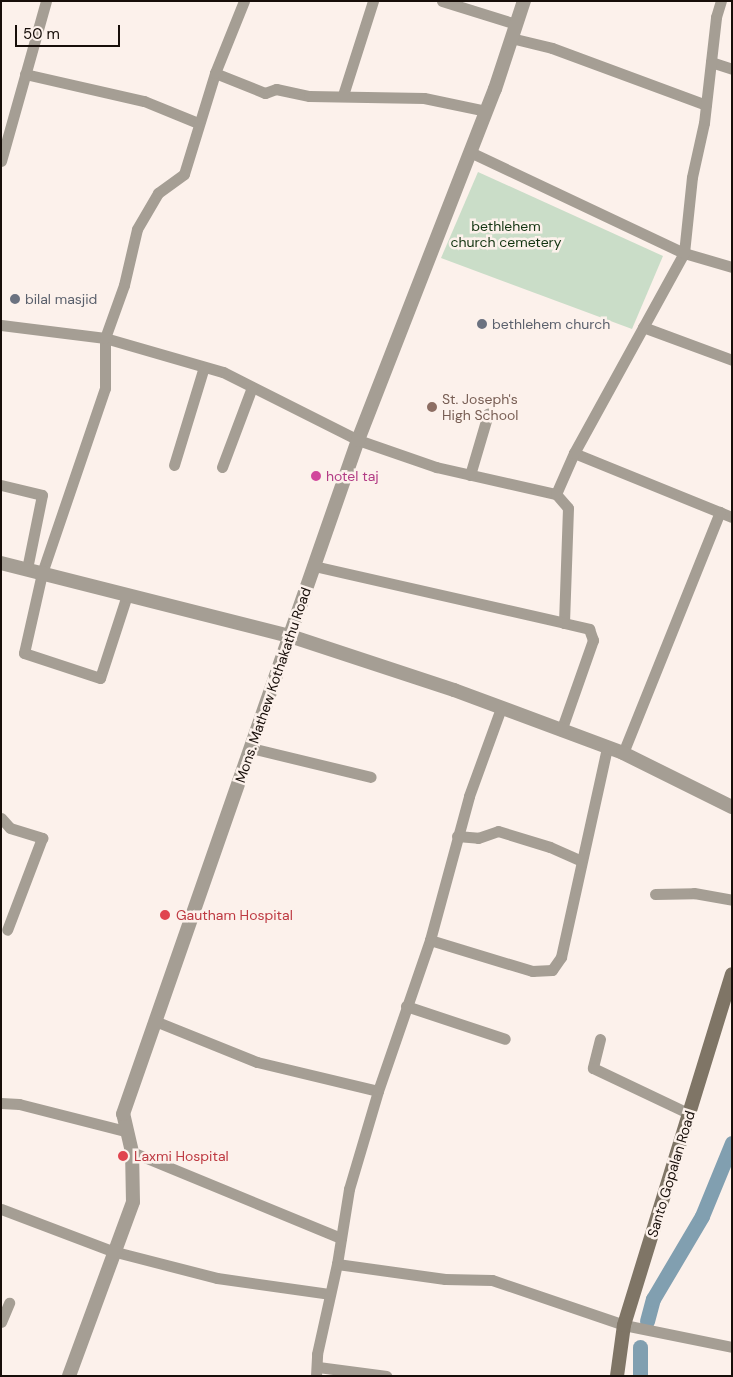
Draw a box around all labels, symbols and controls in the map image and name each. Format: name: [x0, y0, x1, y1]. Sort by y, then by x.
scale bar: [18, 15, 122, 47]
text: 50 m: [23, 24, 60, 44]
park label: bethlehem church cemetery: [450, 218, 562, 250]
place label: bilal masjid: [25, 291, 97, 307]
marker: bilal masjid: [9, 293, 21, 305]
place label: bethlehem church: [492, 316, 610, 332]
marker: bethlehem church: [476, 318, 488, 330]
place label: St. Joseph's High School: [442, 391, 518, 424]
marker: St. Joseph's High School: [426, 401, 438, 413]
place label: hotel taj: [326, 468, 379, 484]
marker: hotel taj: [310, 470, 322, 482]
street label: Mons. Mathew Kothakathu Road: [232, 585, 314, 785]
place label: Gautham Hospital: [176, 907, 293, 923]
marker: Gautham Hospital: [158, 908, 172, 922]
street label: Santo Gopalan Road: [644, 1109, 698, 1239]
place label: Laxmi Hospital: [134, 1148, 229, 1164]
marker: Laxmi Hospital: [116, 1149, 130, 1163]

